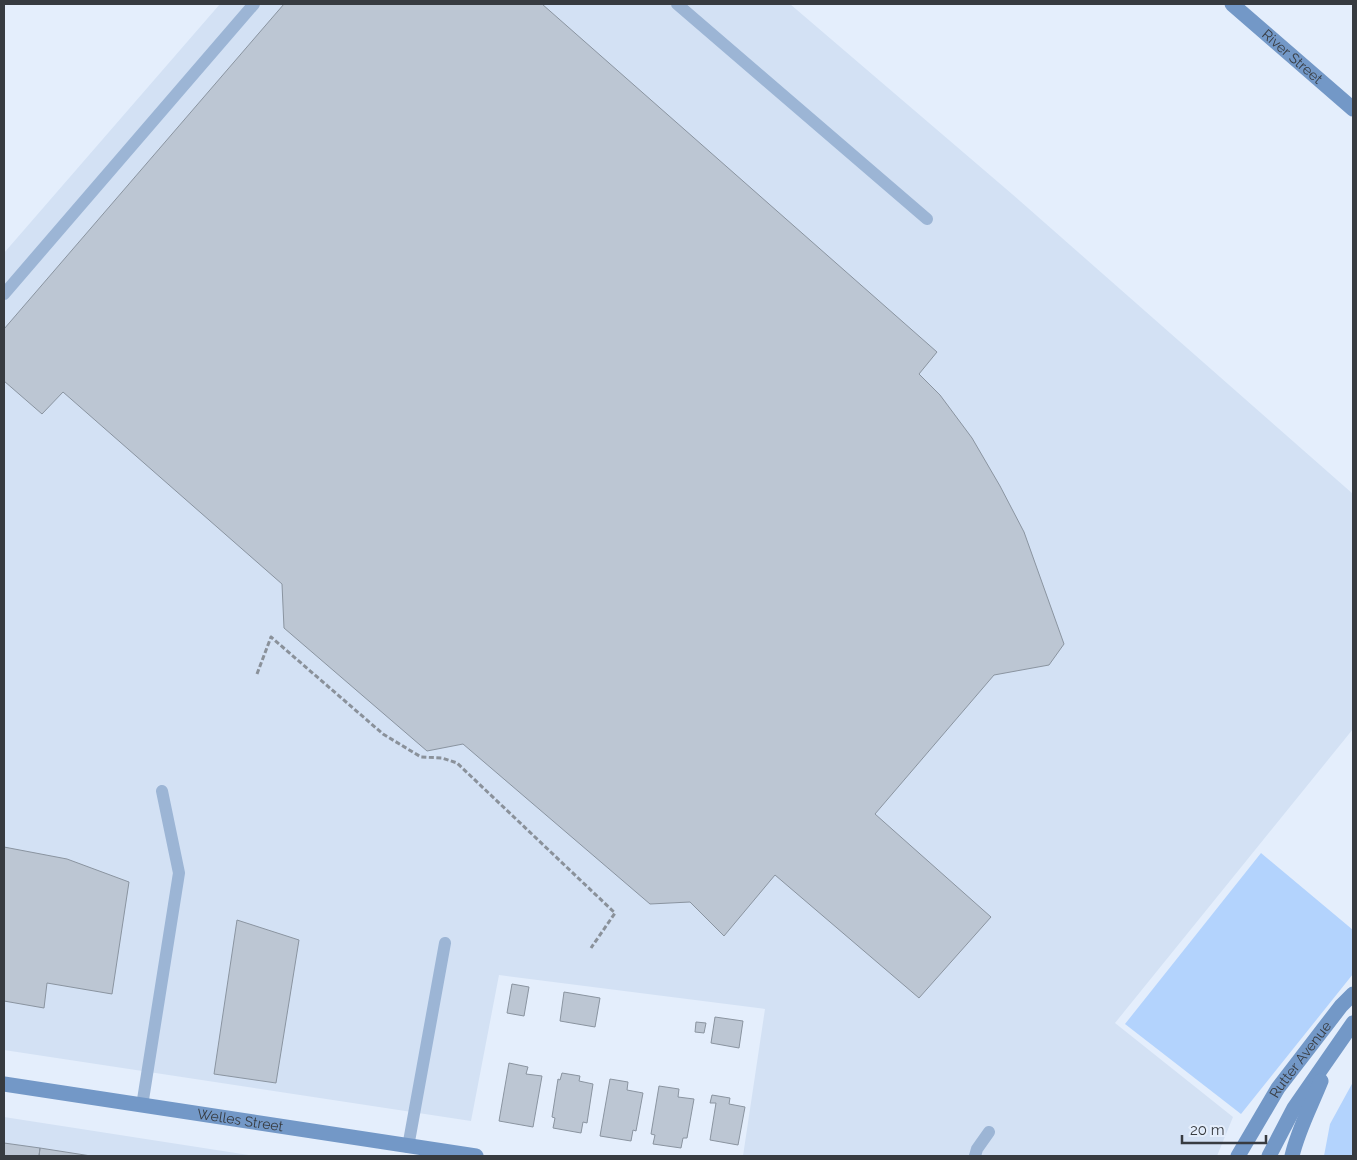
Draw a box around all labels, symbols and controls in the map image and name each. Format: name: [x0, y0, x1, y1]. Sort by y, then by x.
street label: River Street: [1259, 26, 1326, 87]
street label: Rutter Avenue: [1266, 1018, 1334, 1100]
street label: Welles Street: [196, 1106, 285, 1135]
scale bar: [1182, 1112, 1266, 1144]
text: 20 m: [1190, 1121, 1225, 1139]

